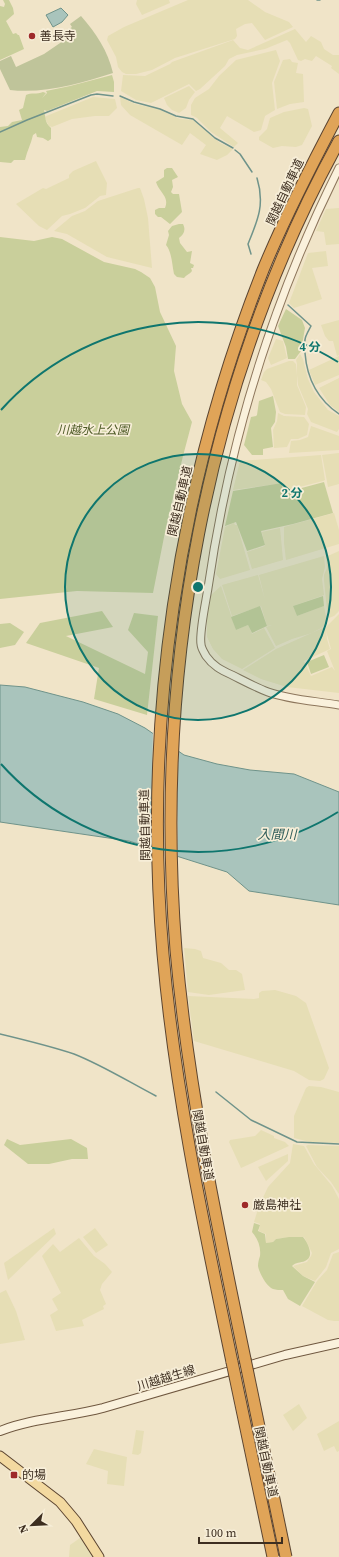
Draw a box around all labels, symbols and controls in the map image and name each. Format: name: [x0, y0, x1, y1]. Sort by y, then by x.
place label: 善長寺: [40, 28, 76, 44]
marker: 善長寺: [27, 31, 37, 41]
street label: 関越自動車道: [263, 156, 307, 228]
text: 4 分: [299, 339, 321, 355]
park label: 川越水上公園: [57, 422, 131, 438]
street label: 関越自動車道: [164, 464, 196, 538]
text: 2 分: [281, 485, 303, 501]
centre of rings: [191, 580, 205, 594]
street label: 関越自動車道: [136, 789, 154, 861]
water label: 入間川: [257, 826, 298, 843]
street label: 関越自動車道: [189, 1108, 217, 1182]
place label: 厳島神社: [253, 1197, 301, 1213]
marker: 厳島神社: [240, 1200, 250, 1210]
street label: 川越越生線: [135, 1362, 197, 1394]
street label: 関越自動車道: [251, 1425, 281, 1499]
place label: 的場: [22, 1467, 46, 1483]
marker: 的場: [9, 1470, 19, 1480]
north arrow: [12, 1505, 52, 1545]
scale bar: [199, 1519, 282, 1545]
text: N: [15, 1522, 32, 1536]
text: 100 m: [205, 1525, 237, 1541]

